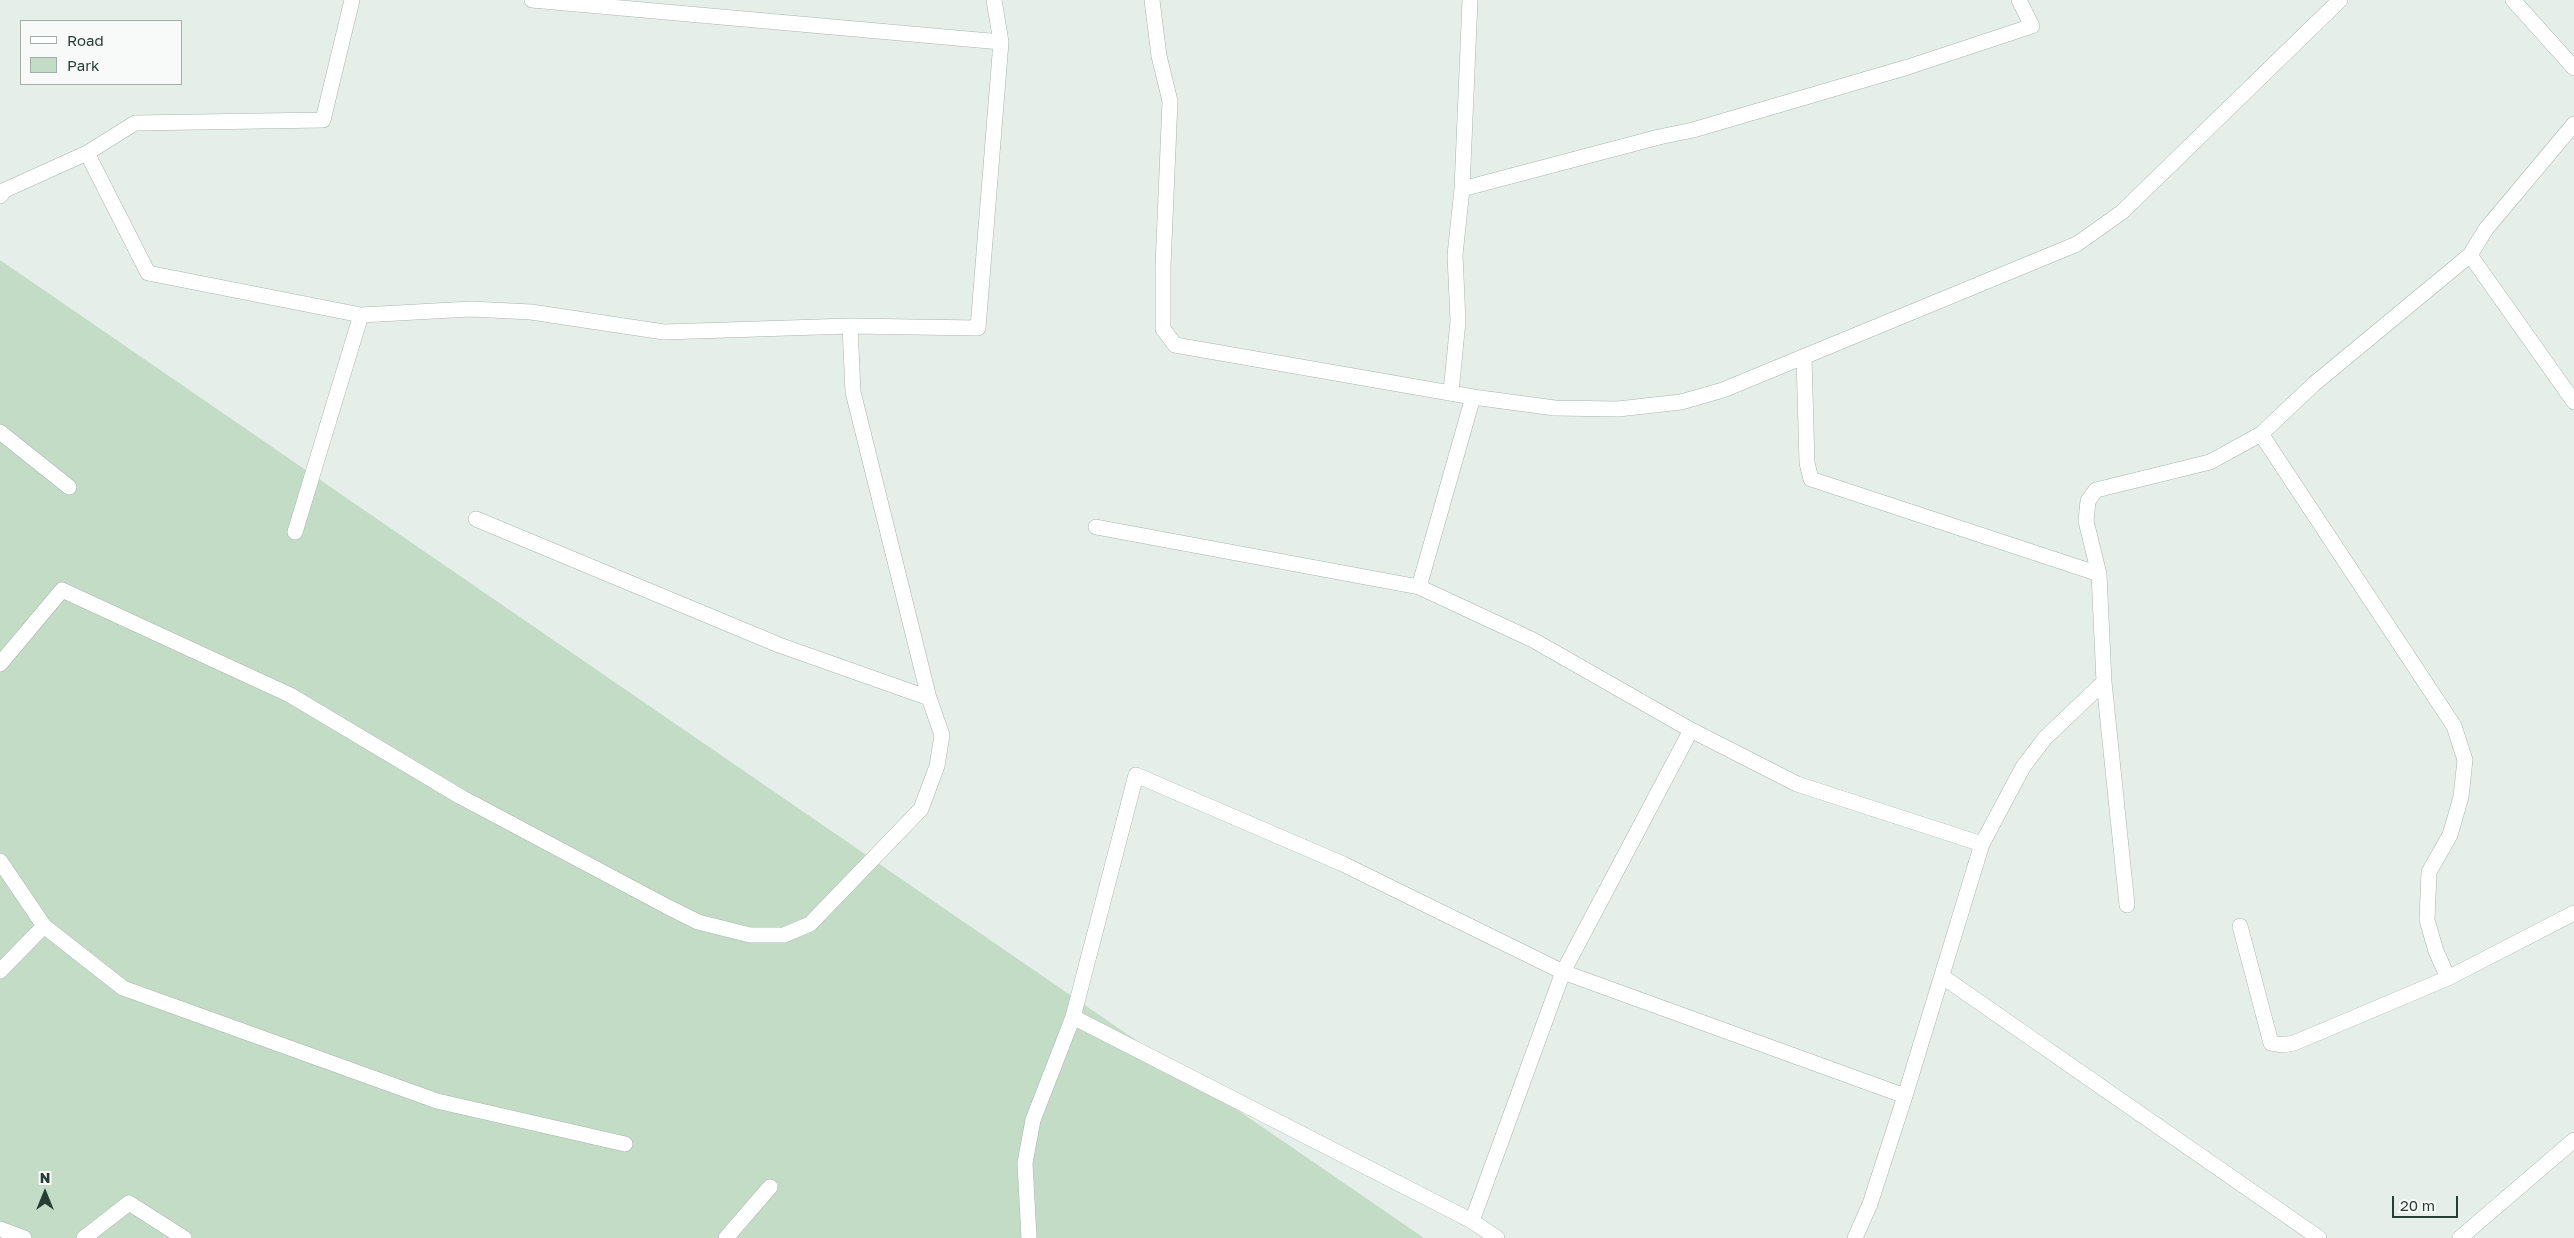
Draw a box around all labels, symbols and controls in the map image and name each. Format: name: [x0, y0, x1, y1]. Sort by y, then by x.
legend: [20, 20, 182, 85]
text: Road: [67, 31, 104, 49]
text: Park: [67, 56, 99, 74]
north arrow: [20, 1168, 70, 1218]
text: N: [40, 1169, 50, 1186]
scale bar: [2394, 1186, 2460, 1218]
text: 20 m: [2400, 1196, 2435, 1214]

